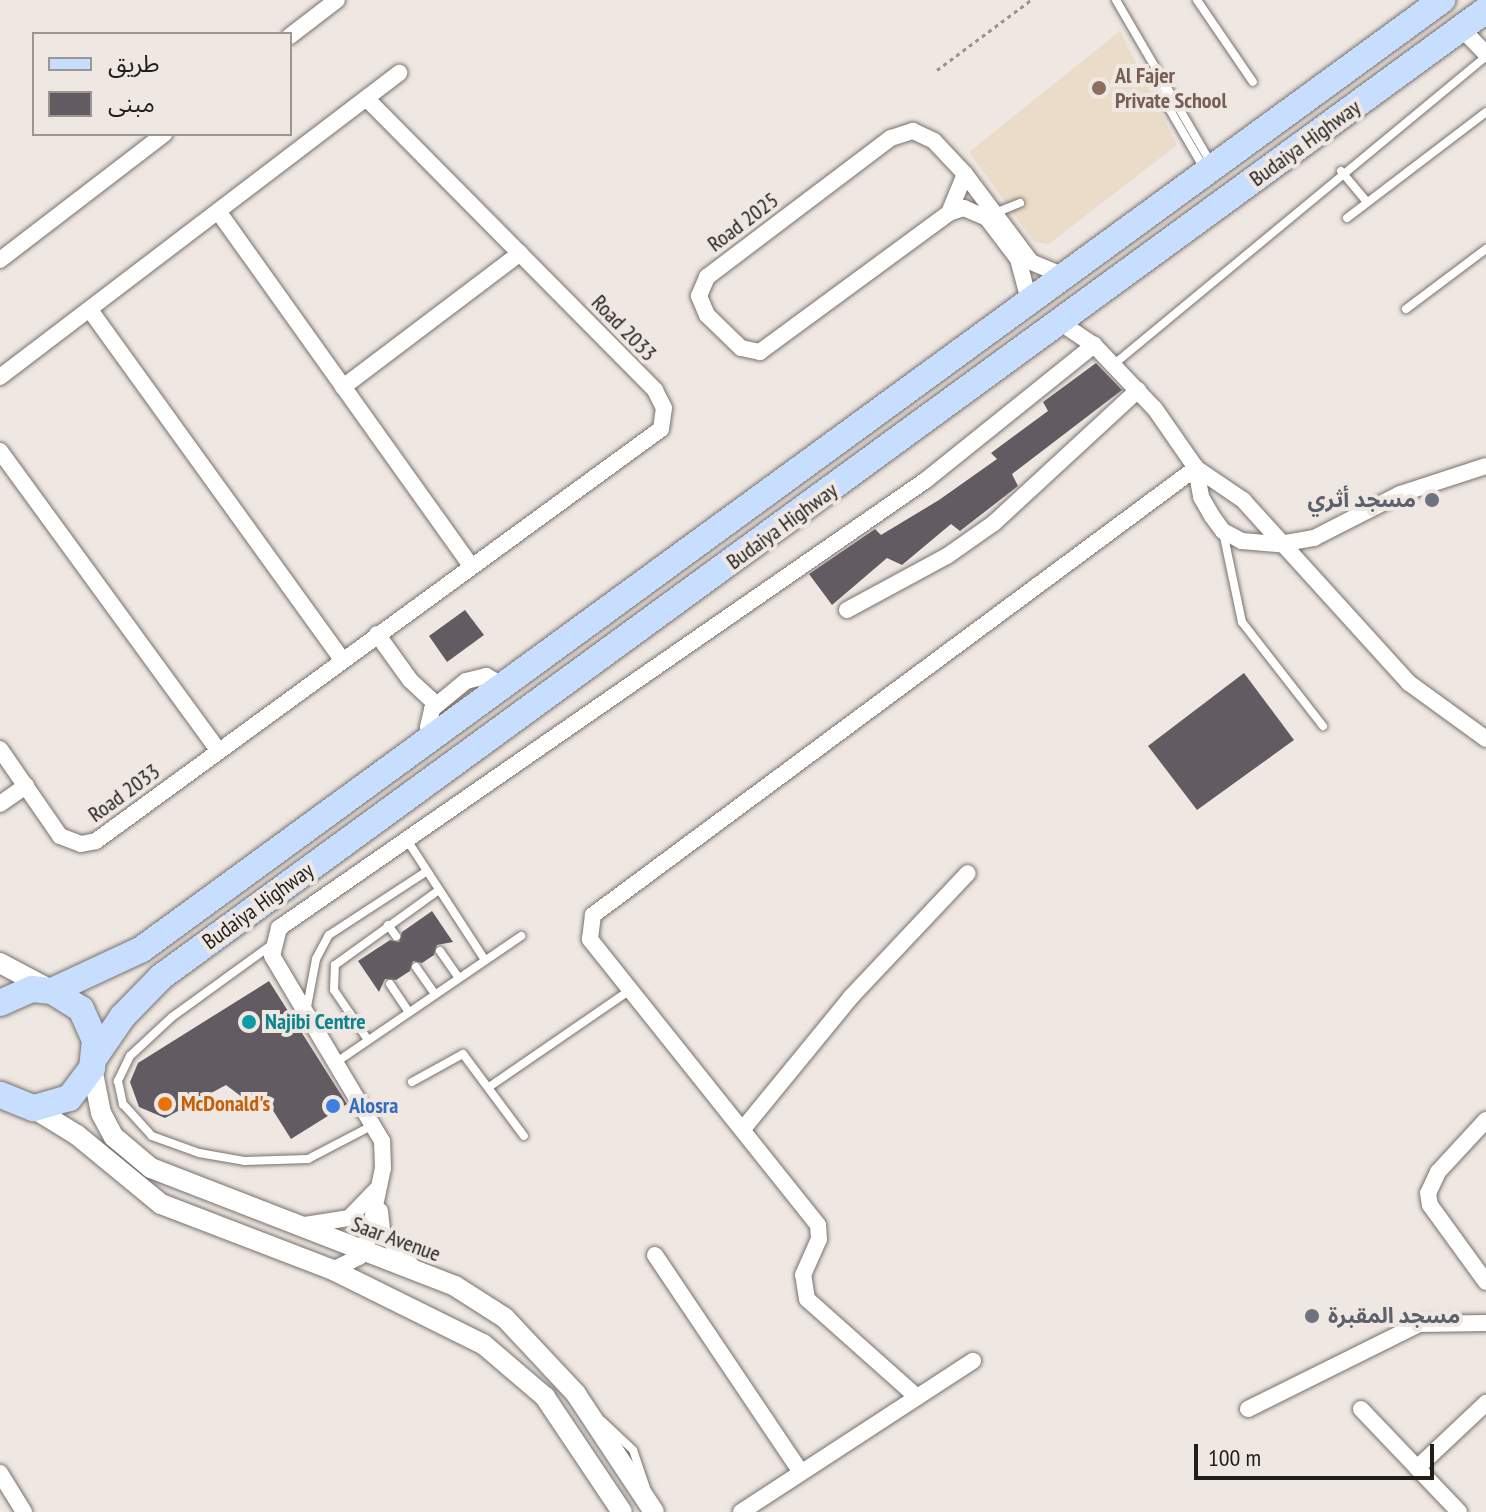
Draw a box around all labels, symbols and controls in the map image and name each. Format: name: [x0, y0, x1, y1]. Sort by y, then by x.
legend: [32, 32, 292, 136]
text: طريق: [108, 48, 160, 79]
place label: Al Fajer Private School: [1115, 62, 1227, 114]
marker: Al Fajer Private School: [1090, 79, 1108, 97]
text: مبنى: [108, 88, 155, 119]
street label: Budaiya Highway: [1244, 94, 1366, 192]
street label: Road 2025: [702, 187, 784, 257]
street label: Road 2033: [586, 289, 662, 367]
street label: Budaiya Highway: [721, 477, 843, 575]
place label: مسجد أثري: [1307, 487, 1416, 513]
marker: مسجد أثري: [1423, 491, 1441, 509]
street label: Road 2033: [83, 758, 165, 828]
street label: Budaiya Highway: [197, 857, 319, 955]
place label: Najibi Centre: [265, 1009, 366, 1035]
marker: Najibi Centre: [240, 1013, 258, 1031]
place label: McDonald's: [181, 1091, 270, 1117]
place label: Alosra: [349, 1093, 398, 1119]
marker: McDonald's: [156, 1095, 174, 1113]
marker: Alosra: [324, 1097, 342, 1115]
street label: Saar Avenue: [348, 1211, 444, 1267]
place label: مسجد المقبرة: [1328, 1303, 1460, 1329]
marker: مسجد المقبرة: [1303, 1307, 1321, 1325]
scale bar: [1198, 1428, 1438, 1478]
text: 100 m: [1208, 1442, 1261, 1473]

